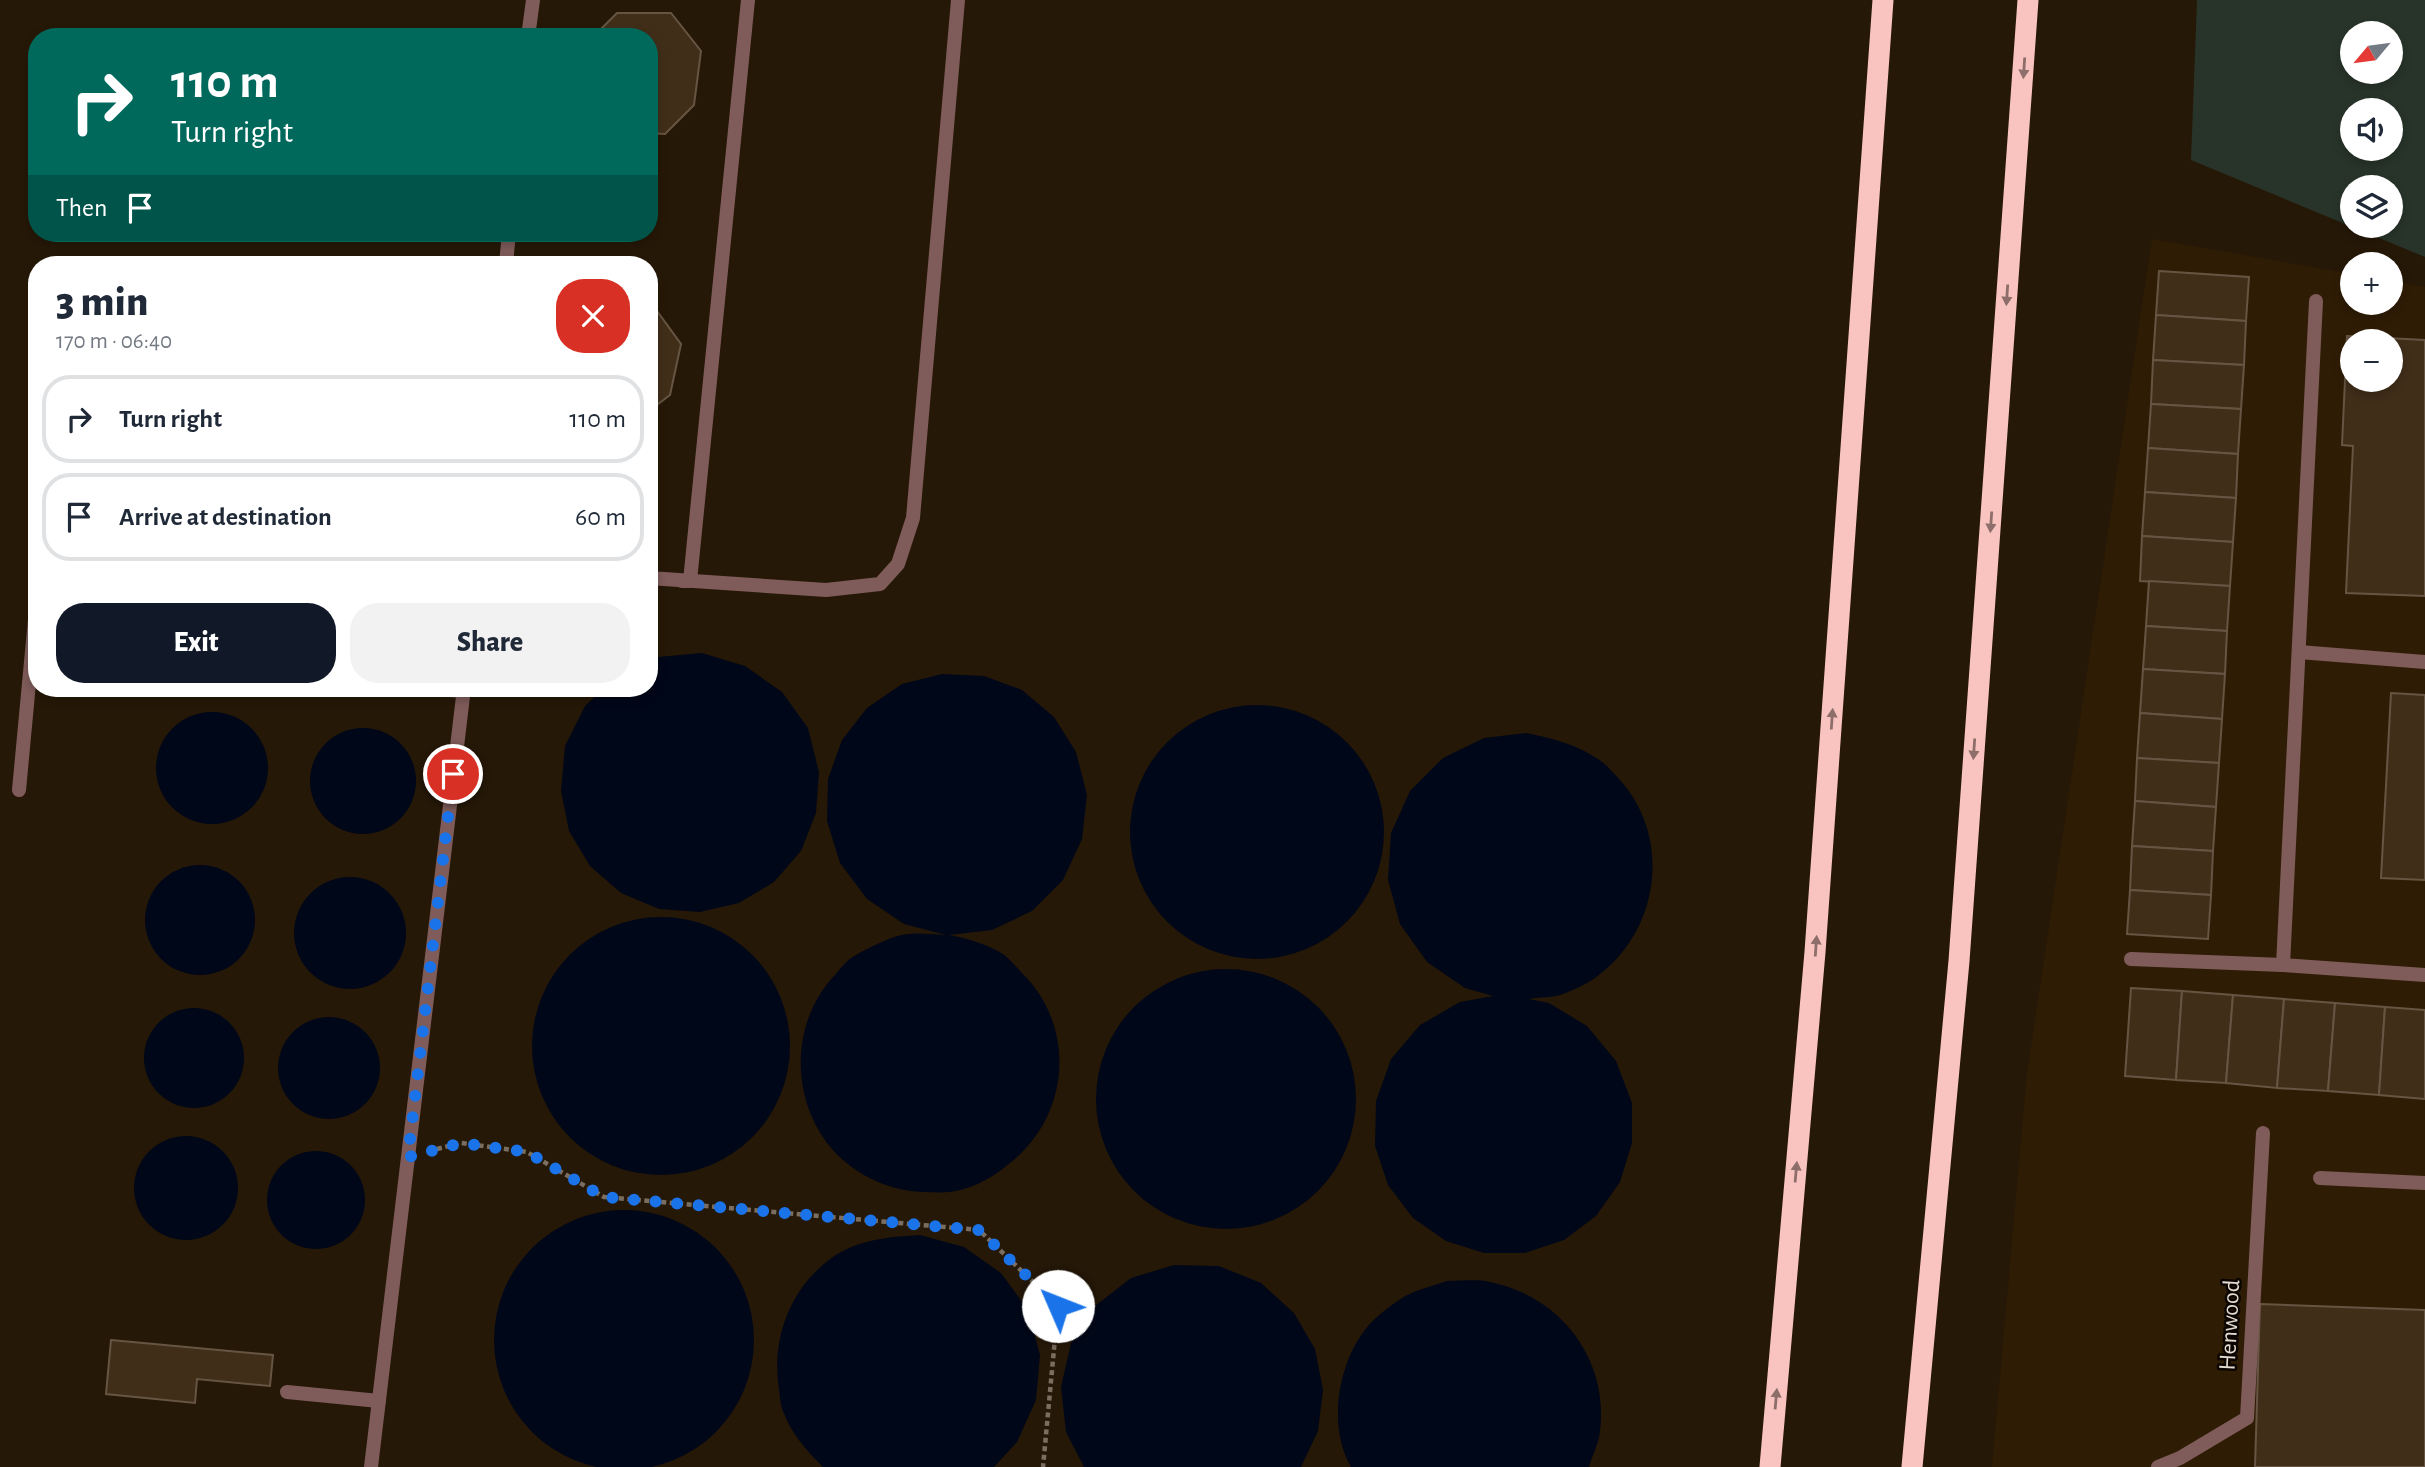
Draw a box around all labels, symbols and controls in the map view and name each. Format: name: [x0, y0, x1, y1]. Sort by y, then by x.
north arrow: [2340, 21, 2403, 84]
map controls: [2340, 21, 2403, 392]
icon: right: [56, 56, 147, 147]
one-way arrow: [2018, 57, 2029, 79]
text: 110 m: [171, 58, 279, 107]
button: sound: [2340, 98, 2403, 161]
text: Turn right: [171, 116, 293, 148]
button: layers: [2340, 175, 2403, 238]
icon: arrive: [121, 189, 159, 227]
text: Then: [56, 195, 107, 221]
button: +: [2340, 252, 2403, 315]
button: close: [556, 279, 630, 353]
text: 3 min: [56, 281, 148, 323]
one-way arrow: [2001, 284, 2012, 306]
button: −: [2340, 329, 2403, 392]
text: 170 m · 06:40: [56, 330, 172, 353]
icon: right: [60, 400, 98, 438]
text: Turn right: [119, 406, 222, 432]
text: 110 m: [569, 406, 626, 432]
icon: arrive: [60, 498, 98, 536]
text: Arrive at destination: [119, 504, 332, 530]
text: 60 m: [575, 504, 626, 530]
one-way arrow: [1985, 511, 1996, 533]
button: Exit: [56, 603, 336, 683]
button: Share: [350, 603, 630, 683]
one-way arrow: [1827, 708, 1838, 730]
one-way arrow: [1968, 738, 1979, 760]
pin: [423, 744, 483, 804]
icon: arrive: [434, 755, 472, 793]
one-way arrow: [1810, 935, 1821, 957]
one-way arrow: [1791, 1161, 1802, 1183]
position arrow: [1021, 1269, 1095, 1343]
street label: Henwood: [2216, 1279, 2244, 1371]
one-way arrow: [1771, 1388, 1782, 1410]

